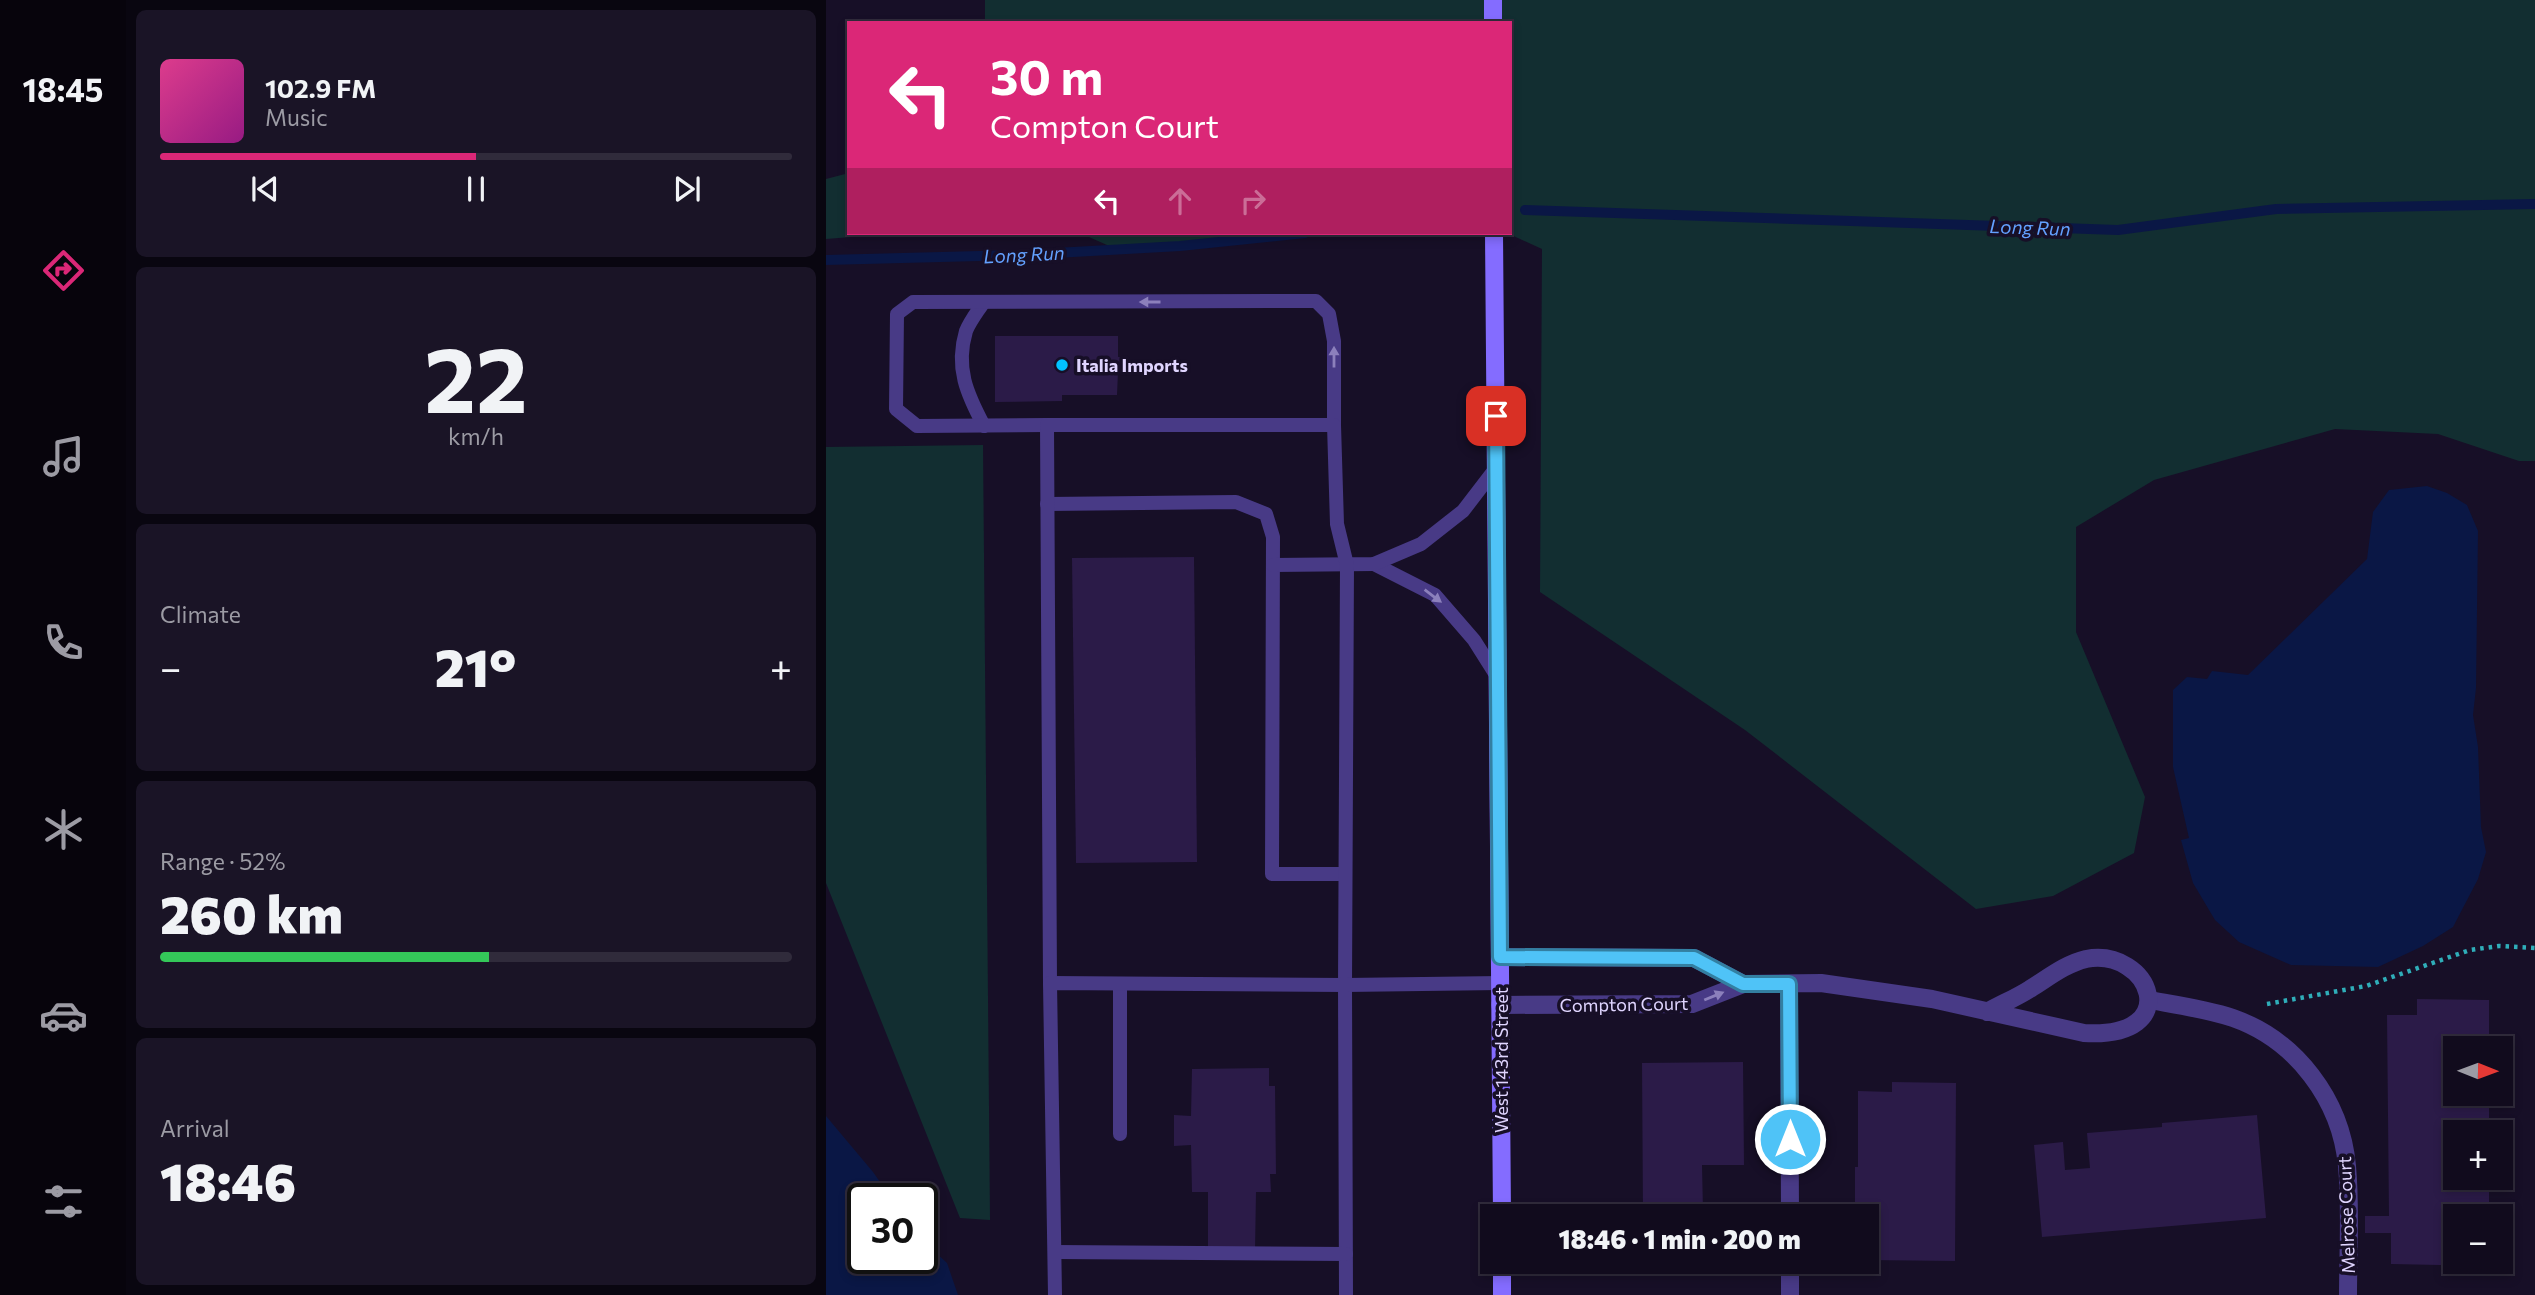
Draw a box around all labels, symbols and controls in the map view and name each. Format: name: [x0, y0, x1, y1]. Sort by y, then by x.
text: 30 m: [990, 45, 1103, 105]
icon: left: [875, 49, 966, 140]
text: 18:45: [22, 69, 104, 109]
text: 102.9 FM: [265, 72, 376, 103]
text: Music: [265, 103, 328, 131]
text: Compton Court: [990, 105, 1219, 145]
icon: previous: [246, 170, 284, 208]
icon: pause: [457, 170, 495, 208]
icon: next: [668, 170, 706, 208]
icon: left: [1088, 182, 1126, 220]
icon: ahead: [1161, 182, 1199, 220]
icon: right: [1234, 182, 1272, 220]
water label: Long Run: [1989, 214, 2071, 240]
water label: Long Run: [983, 240, 1065, 268]
icon: directions: [39, 246, 88, 295]
one-way arrow: [1139, 296, 1161, 308]
text: 22: [424, 320, 528, 432]
one-way arrow: [1328, 346, 1340, 368]
place label: Italia Imports: [1076, 354, 1188, 376]
marker: Italia Imports: [1054, 357, 1070, 373]
pin: [1466, 386, 1526, 446]
icon: arrive: [1477, 397, 1515, 435]
text: km/h: [448, 422, 504, 450]
icon: music: [39, 432, 88, 481]
one-way arrow: [1424, 589, 1442, 604]
text: Climate: [160, 600, 241, 628]
icon: phone: [39, 618, 88, 667]
text: 21°: [435, 634, 516, 698]
text: −: [160, 643, 182, 690]
text: +: [770, 643, 792, 690]
icon: climate: [39, 805, 88, 854]
text: Range · 52%: [160, 847, 285, 875]
text: 260 km: [160, 881, 343, 945]
street label: West 143rd Street: [1490, 987, 1512, 1133]
one-way arrow: [1703, 990, 1724, 1001]
icon: car: [39, 991, 88, 1040]
street label: Compton Court: [1559, 992, 1689, 1016]
north arrow: [2443, 1036, 2513, 1106]
map controls: [2443, 1036, 2513, 1274]
position arrow: [1753, 1102, 1827, 1176]
text: Arrival: [160, 1114, 230, 1142]
button: +: [2443, 1120, 2513, 1190]
text: 18:46: [160, 1148, 296, 1212]
street label: Melrose Court: [2333, 1156, 2359, 1274]
icon: filters: [39, 1177, 88, 1226]
speed limit sign: 30: [847, 1183, 938, 1274]
button: −: [2443, 1204, 2513, 1274]
text: 18:46 · 1 min · 200 m: [1558, 1223, 1801, 1254]

